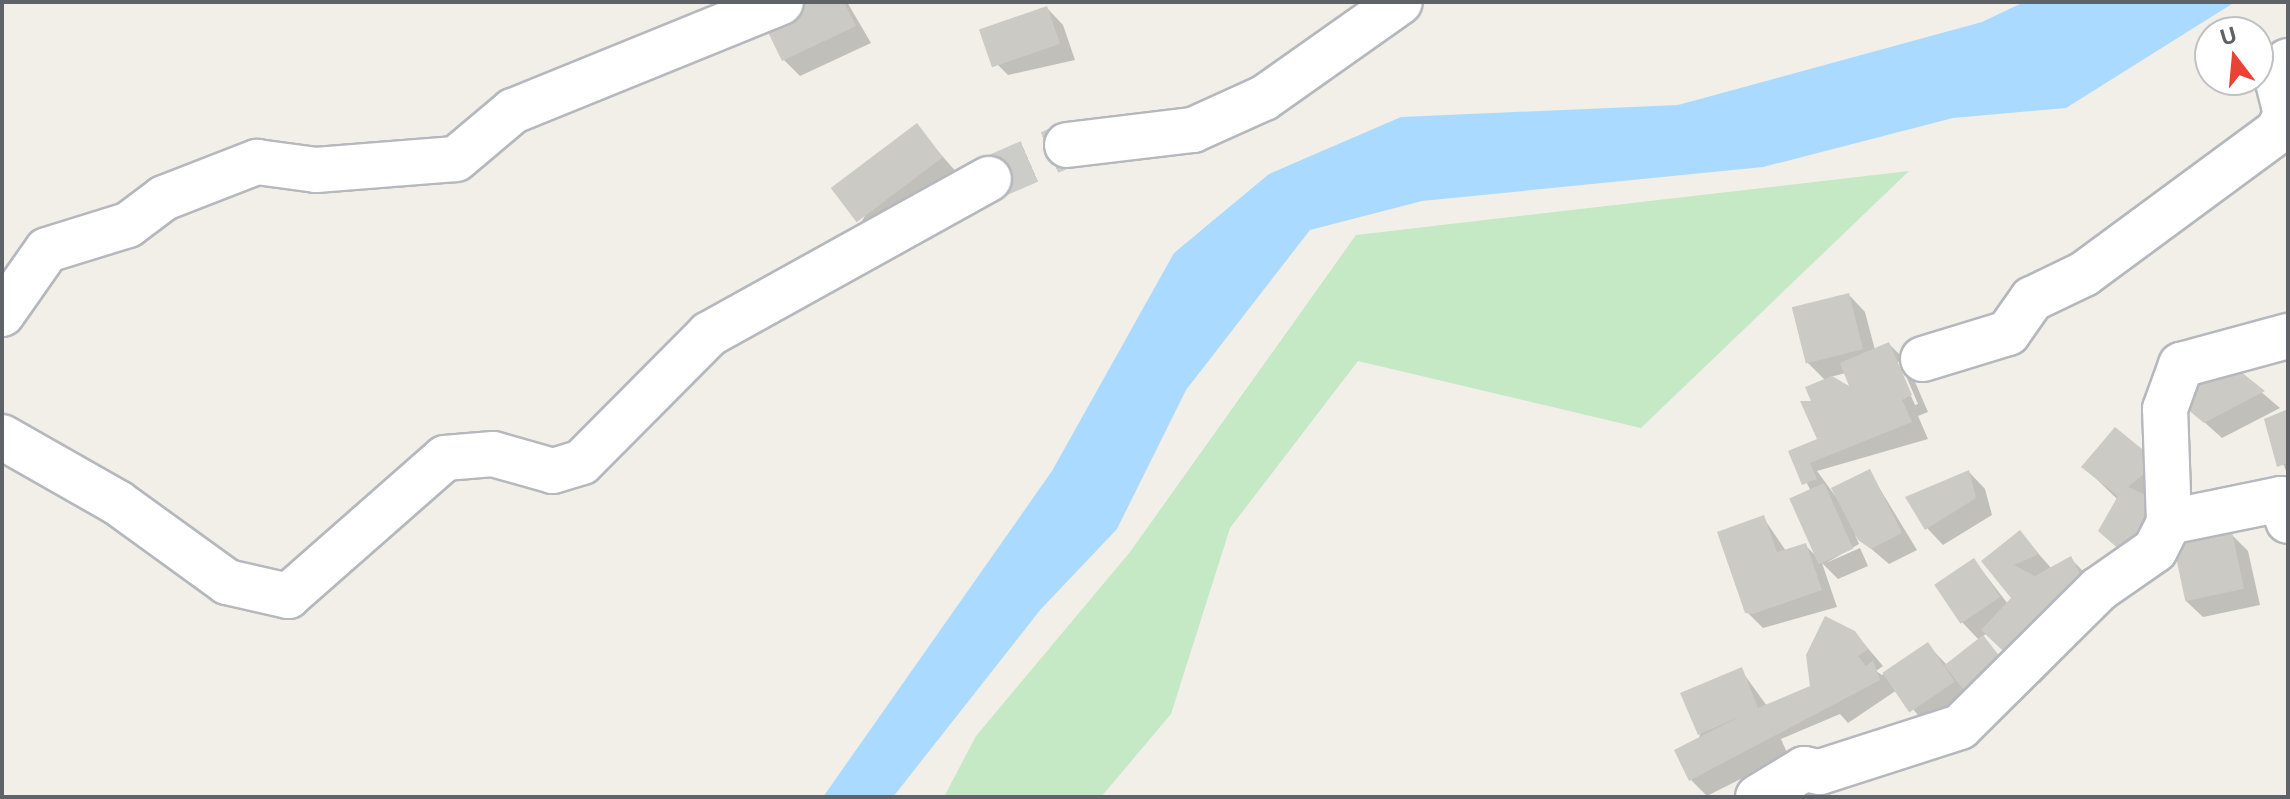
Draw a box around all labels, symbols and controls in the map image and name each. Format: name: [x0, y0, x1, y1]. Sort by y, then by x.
north arrow: [2194, 16, 2274, 96]
text: U: [2216, 18, 2240, 52]

